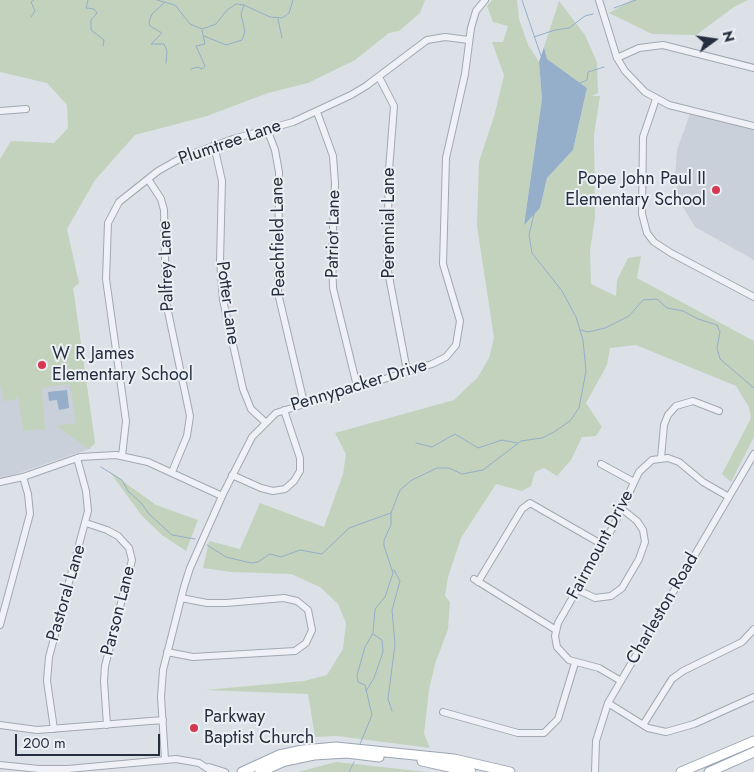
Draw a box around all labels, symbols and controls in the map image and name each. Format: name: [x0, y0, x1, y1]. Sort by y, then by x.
north arrow: [689, 15, 739, 65]
text: N: [718, 29, 740, 44]
street label: Plumtree Lane: [176, 115, 284, 171]
street label: Perennial Lane: [379, 167, 401, 279]
place label: Pope John Paul II Elementary School: [565, 169, 706, 212]
street label: Peachfield Lane: [267, 177, 291, 297]
marker: Pope John Paul II Elementary School: [710, 184, 722, 196]
street label: Patriot Lane: [322, 190, 346, 278]
street label: Palfrey Lane: [155, 220, 179, 312]
street label: Potter Lane: [210, 260, 244, 346]
place label: W R James Elementary School: [52, 344, 193, 386]
street label: Pennypacker Drive: [288, 355, 430, 417]
marker: W R James Elementary School: [36, 359, 48, 371]
street label: Fairmount Drive: [563, 487, 639, 603]
street label: Pastoral Lane: [43, 542, 91, 644]
street label: Charleston Road: [622, 549, 704, 669]
street label: Parson Lane: [97, 564, 141, 658]
place label: Parkway Baptist Church: [204, 707, 314, 750]
marker: Parkway Baptist Church: [188, 722, 200, 734]
scale bar: [18, 724, 162, 756]
text: 200 m: [23, 732, 66, 754]

